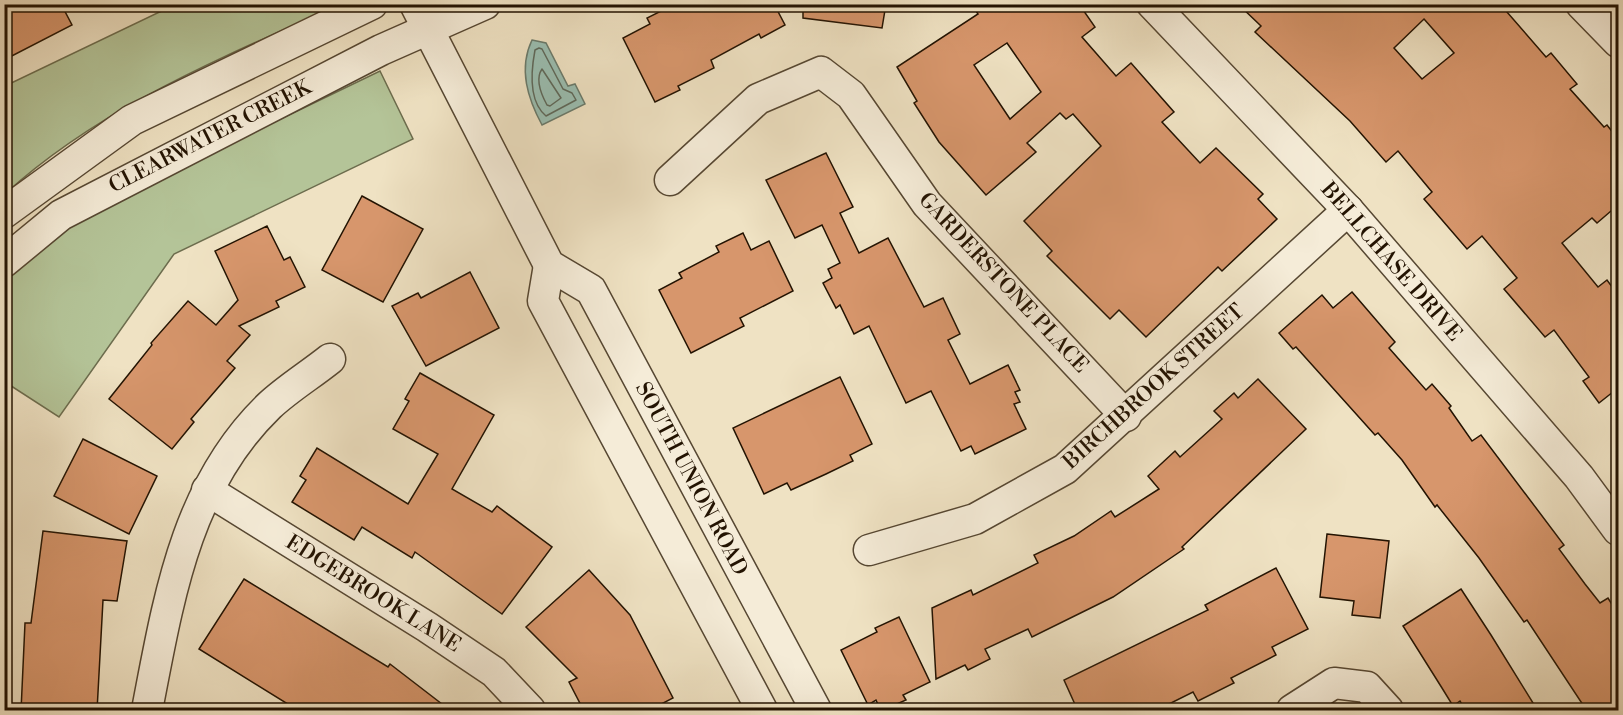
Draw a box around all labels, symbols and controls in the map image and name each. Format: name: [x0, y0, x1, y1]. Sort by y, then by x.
street label: CLEARWATER CREEK: [105, 74, 317, 199]
street label: BELLCHASE DRIVE: [1314, 176, 1467, 347]
street label: GARDERSTONE PLACE: [913, 187, 1093, 379]
street label: BIRCHBROOK STREET: [1057, 299, 1250, 476]
street label: SOUTH UNION ROAD: [629, 378, 753, 580]
street label: EDGEBROOK LANE: [281, 530, 465, 658]

